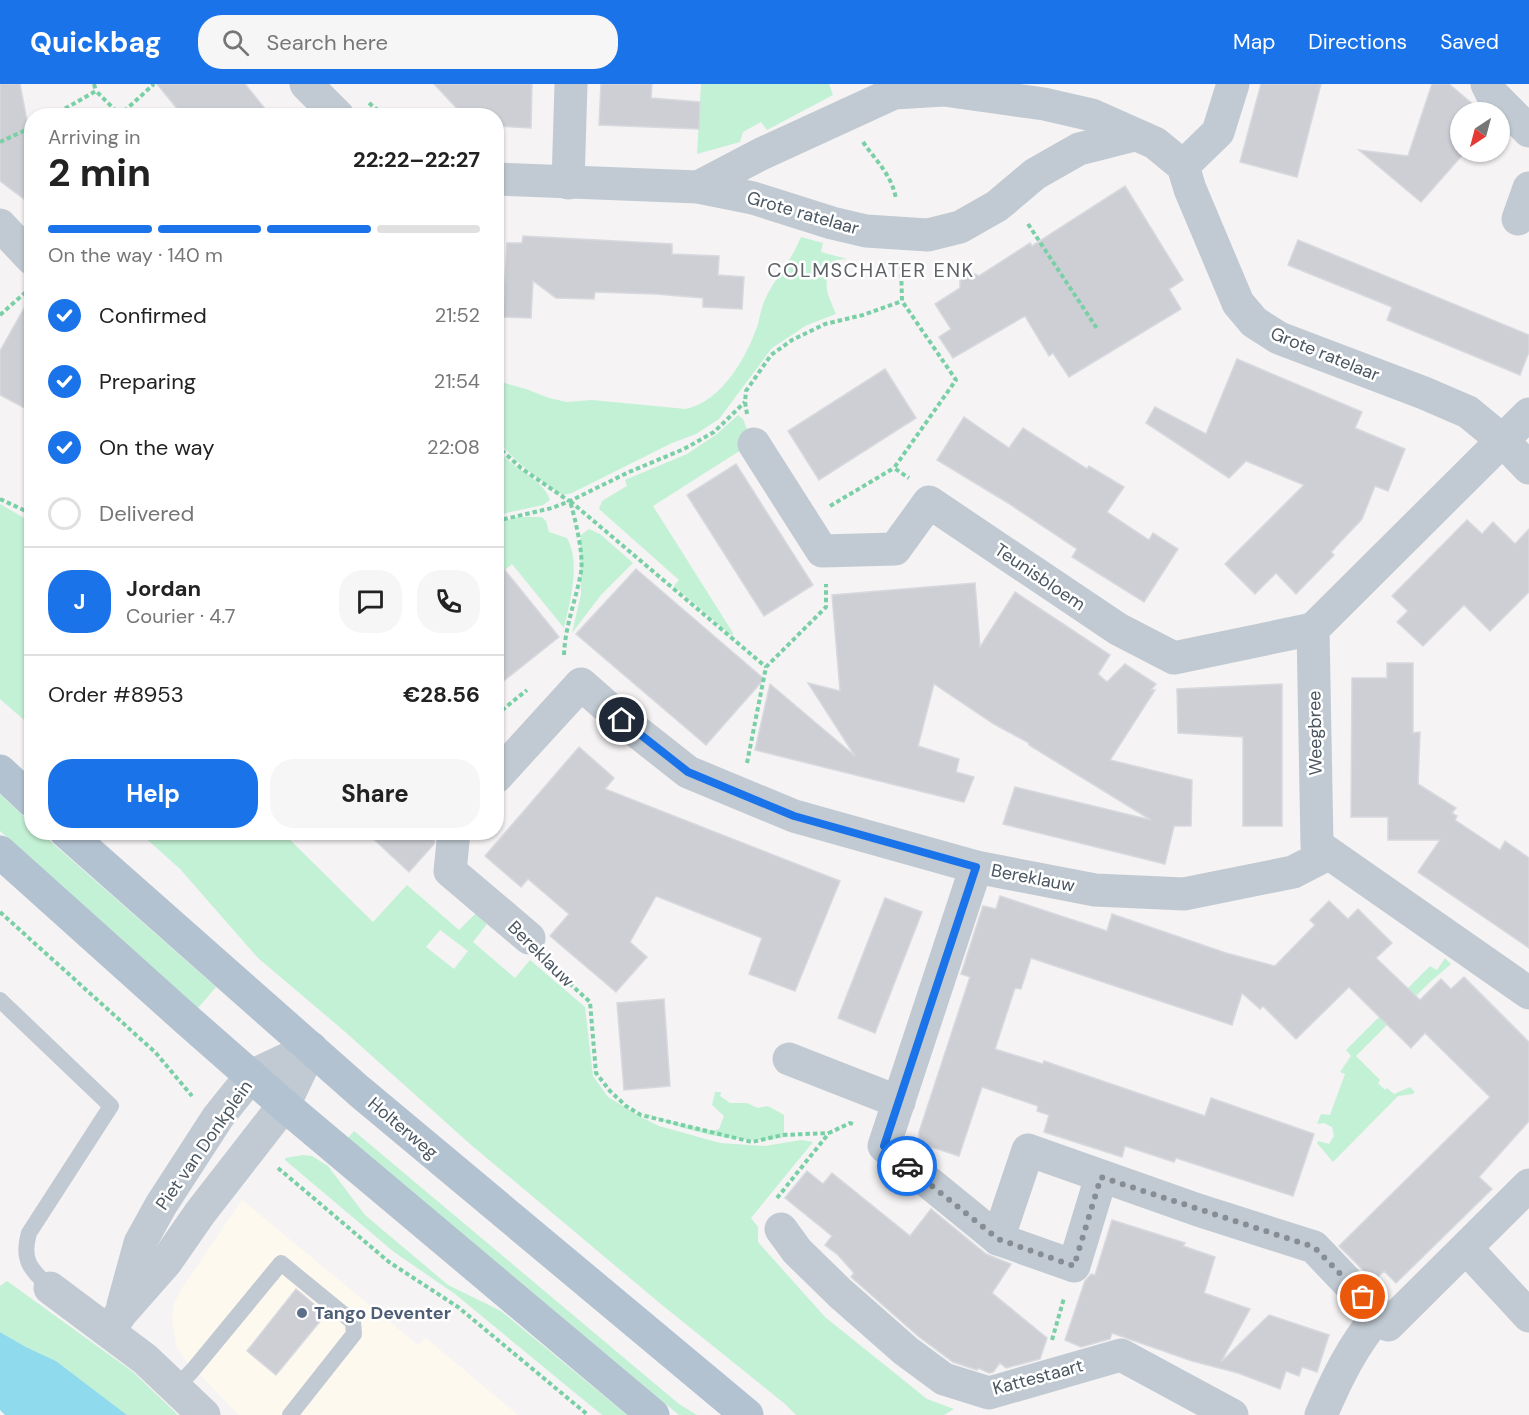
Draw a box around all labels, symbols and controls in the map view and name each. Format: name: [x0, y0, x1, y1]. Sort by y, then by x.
search box: [198, 15, 618, 69]
text: Quickbag: [30, 24, 162, 61]
icon: search: [219, 26, 252, 59]
text: Search here: [267, 28, 388, 57]
text: Map: [1233, 28, 1275, 56]
text: Directions: [1308, 28, 1407, 56]
text: Saved: [1440, 28, 1499, 56]
north arrow: [1450, 102, 1510, 162]
map controls: [1450, 102, 1510, 162]
text: Arriving in: [48, 124, 140, 150]
text: 22:22–22:27: [353, 145, 480, 174]
text: 2 min: [48, 147, 151, 198]
street label: Grote ratelaar: [744, 186, 862, 241]
text: On the way · 140 m: [48, 242, 223, 268]
district label: COLMSCHATER ENK: [767, 257, 975, 283]
icon: check: [48, 299, 81, 332]
text: Confirmed: [99, 301, 207, 330]
text: 21:52: [435, 302, 480, 328]
street label: Grote ratelaar: [1267, 321, 1383, 387]
icon: check: [48, 365, 81, 398]
text: Preparing: [99, 367, 196, 396]
text: 21:54: [434, 368, 480, 394]
icon: check: [48, 431, 81, 464]
text: On the way: [99, 433, 214, 462]
text: 22:08: [427, 434, 480, 460]
text: Delivered: [99, 499, 194, 528]
street label: Teunisbloem: [990, 538, 1090, 616]
button: chat: [339, 570, 402, 633]
button: phone: [417, 570, 480, 633]
text: Jordan: [126, 574, 201, 603]
text: J: [74, 587, 85, 616]
text: Courier · 4.7: [126, 603, 235, 629]
text: Order #8953: [48, 680, 184, 709]
text: €28.56: [403, 680, 480, 709]
street label: Weegbree: [1302, 690, 1328, 776]
pin: [596, 694, 647, 745]
icon: home: [605, 703, 638, 736]
button: Help: [48, 759, 258, 828]
button: Share: [270, 759, 480, 828]
street label: Bereklauw: [989, 858, 1077, 898]
street label: Bereklauw: [503, 916, 580, 993]
street label: Piet van Donkplein: [150, 1075, 258, 1215]
street label: Holterweg: [363, 1092, 443, 1164]
courier: [877, 1136, 937, 1196]
icon: car: [891, 1150, 924, 1183]
pin: [1337, 1271, 1388, 1322]
icon: bag: [1346, 1280, 1379, 1313]
place label: Tango Deventer: [314, 1301, 451, 1325]
marker: Tango Deventer: [295, 1306, 309, 1320]
street label: Kattestaart: [990, 1353, 1086, 1401]

